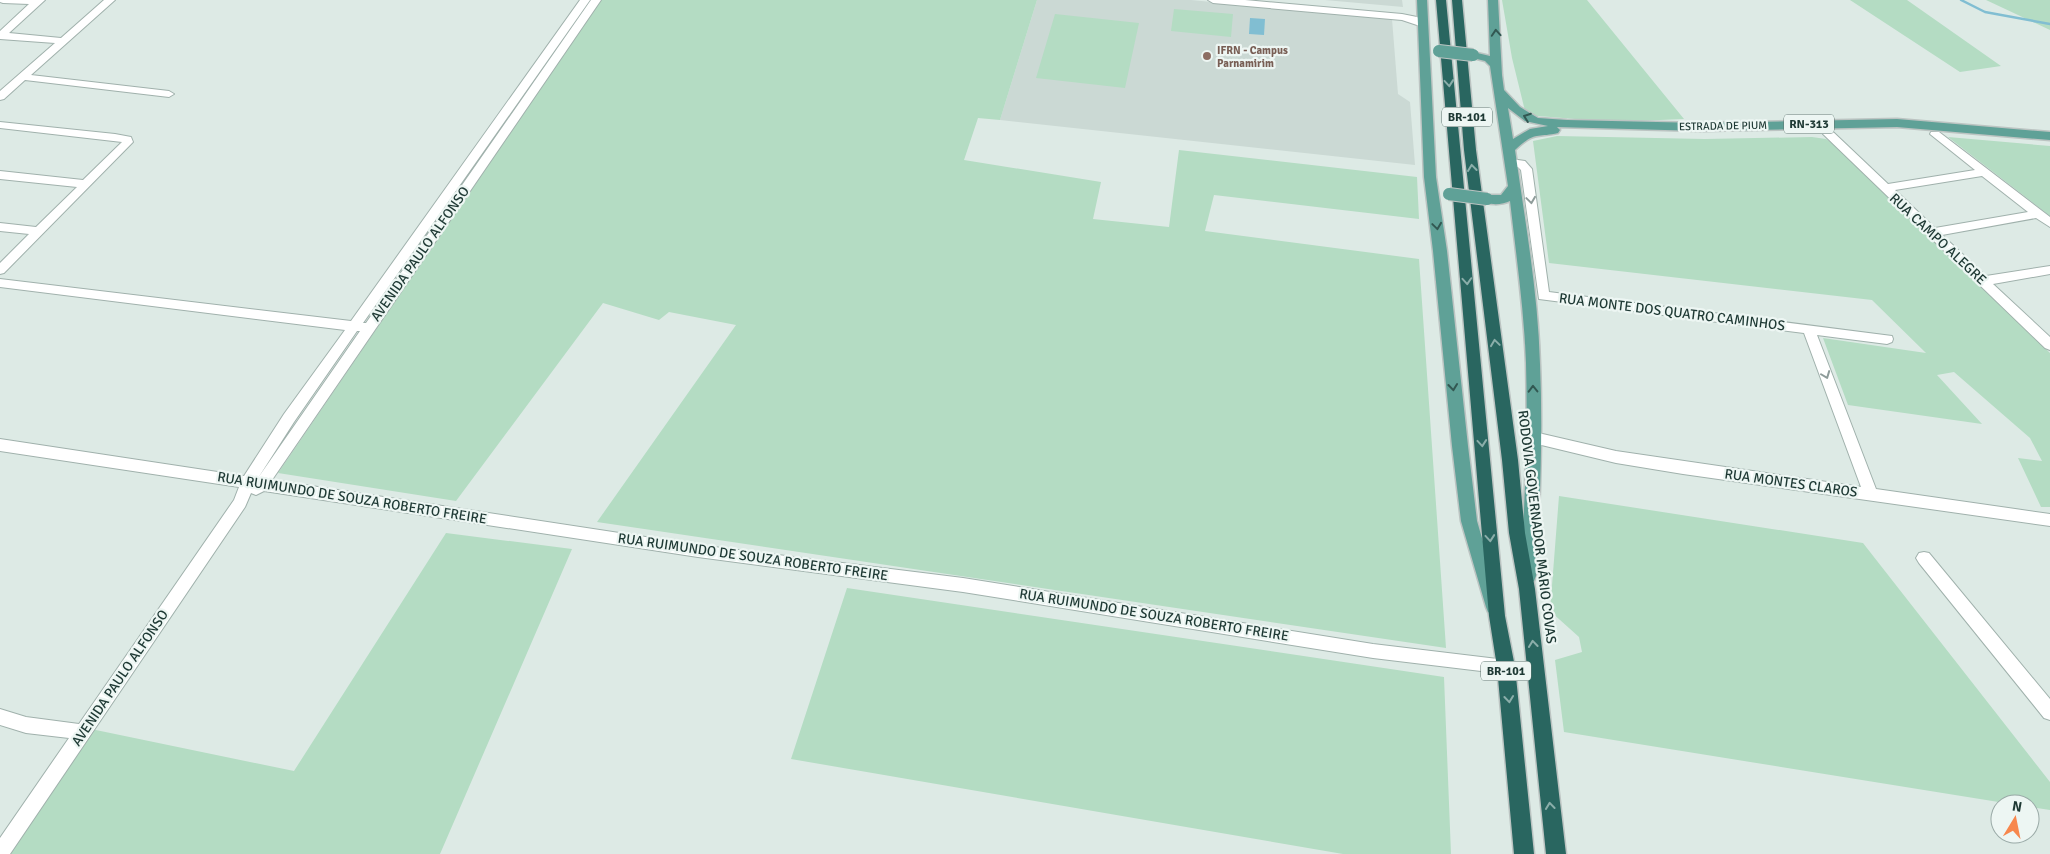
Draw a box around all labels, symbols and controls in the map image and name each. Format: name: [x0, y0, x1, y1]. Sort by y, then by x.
one-way arrow: [1490, 29, 1501, 37]
place label: IFRN - Campus Parnamirim: [1217, 44, 1288, 70]
marker: IFRN - Campus Parnamirim: [1201, 50, 1213, 62]
one-way arrow: [1443, 80, 1454, 88]
road number: BR-101: [1442, 108, 1492, 126]
one-way arrow: [1523, 113, 1532, 123]
road number: RN-313: [1784, 115, 1834, 134]
street label: ESTRADA DE PIUM: [1679, 119, 1767, 133]
one-way arrow: [1467, 164, 1478, 172]
street label: AVENIDA PAULO ALFONSO: [367, 183, 473, 325]
street label: RUA CAMPO ALEGRE: [1886, 190, 1990, 288]
one-way arrow: [1525, 196, 1536, 204]
one-way arrow: [1431, 222, 1442, 230]
one-way arrow: [1461, 277, 1472, 285]
street label: RUA MONTE DOS QUATRO CAMINHOS: [1558, 290, 1786, 334]
one-way arrow: [1490, 338, 1500, 347]
one-way arrow: [1821, 371, 1831, 379]
one-way arrow: [1448, 384, 1459, 392]
one-way arrow: [1528, 385, 1538, 392]
street label: RODOVIA GOVERNADOR MÁRIO COVAS: [1514, 409, 1560, 645]
one-way arrow: [1476, 439, 1487, 447]
street label: RUA MONTES CLAROS: [1723, 465, 1859, 501]
street label: RUA RUIMUNDO DE SOUZA ROBERTO FREIRE: [216, 468, 488, 528]
street label: RUA RUIMUNDO DE SOUZA ROBERTO FREIRE: [617, 530, 889, 584]
one-way arrow: [1485, 534, 1496, 542]
street label: RUA RUIMUNDO DE SOUZA ROBERTO FREIRE: [1018, 585, 1290, 645]
street label: AVENIDA PAULO ALFONSO: [68, 607, 172, 749]
one-way arrow: [1527, 640, 1538, 648]
road number: BR-101: [1481, 661, 1531, 680]
one-way arrow: [1503, 695, 1514, 703]
north arrow: [1990, 794, 2040, 844]
text: N: [2011, 797, 2023, 816]
one-way arrow: [1545, 801, 1556, 809]

